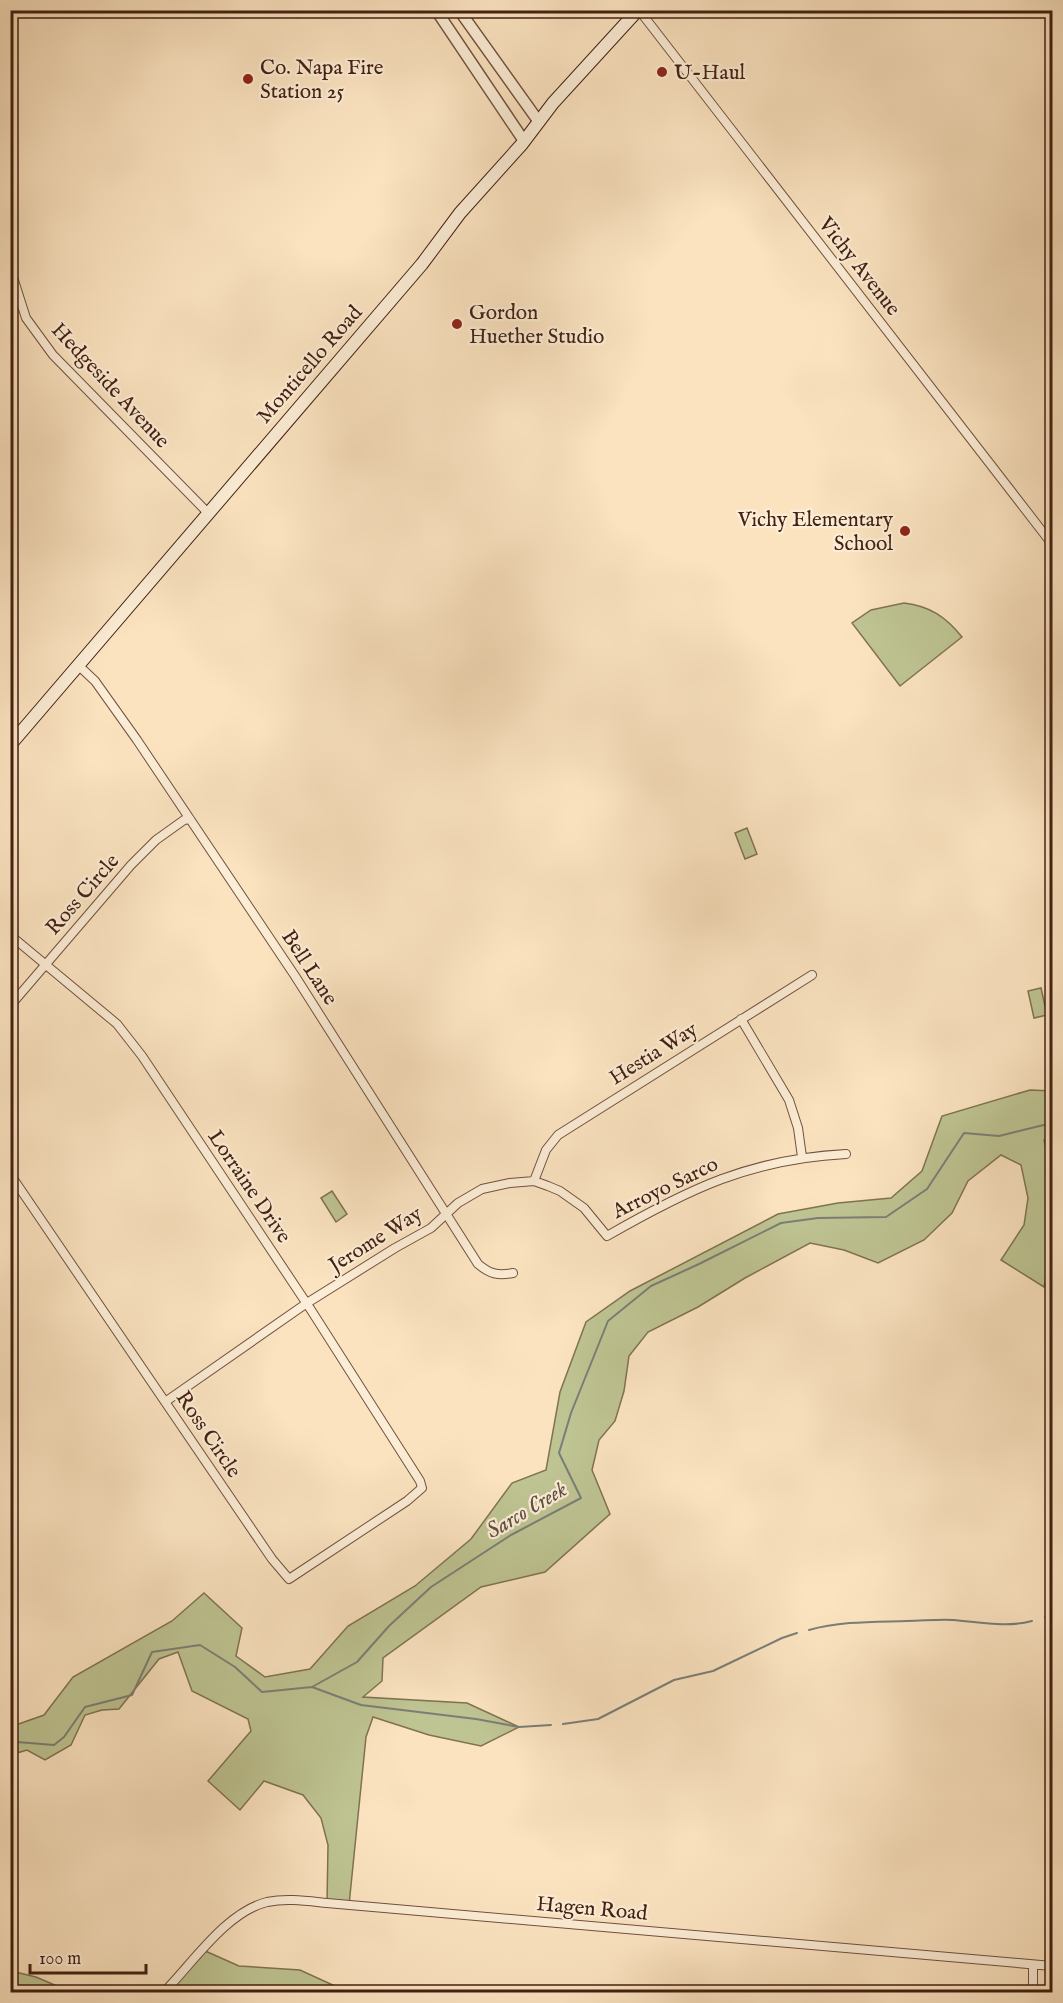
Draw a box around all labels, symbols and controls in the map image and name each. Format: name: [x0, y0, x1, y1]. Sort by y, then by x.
place label: Co. Napa Fire Station 25: [260, 55, 384, 106]
place label: U-Haul: [674, 60, 746, 87]
marker: U-Haul: [655, 65, 669, 79]
marker: Co. Napa Fire Station 25: [241, 72, 255, 86]
street label: Vichy Avenue: [811, 211, 906, 322]
street label: Monticello Road: [251, 300, 369, 430]
place label: Gordon Huether Studio: [469, 300, 604, 351]
marker: Gordon Huether Studio: [450, 317, 464, 331]
street label: Hedgeside Avenue: [45, 318, 175, 455]
place label: Vichy Elementary School: [737, 507, 894, 558]
marker: Vichy Elementary School: [898, 524, 912, 538]
street label: Ross Circle: [40, 848, 126, 941]
street label: Bell Lane: [274, 925, 343, 1011]
street label: Hestia Way: [605, 1016, 704, 1092]
street label: Lorraine Drive: [201, 1125, 297, 1249]
street label: Arroyo Sarco: [607, 1151, 723, 1226]
street label: Jerome Way: [322, 1201, 428, 1281]
street label: Ross Circle: [169, 1386, 247, 1484]
water label: Sarco Creek: [482, 1476, 573, 1546]
street label: Hagen Road: [535, 1891, 649, 1928]
scale bar: [30, 1937, 146, 1975]
text: 100 m: [39, 1948, 81, 1971]

